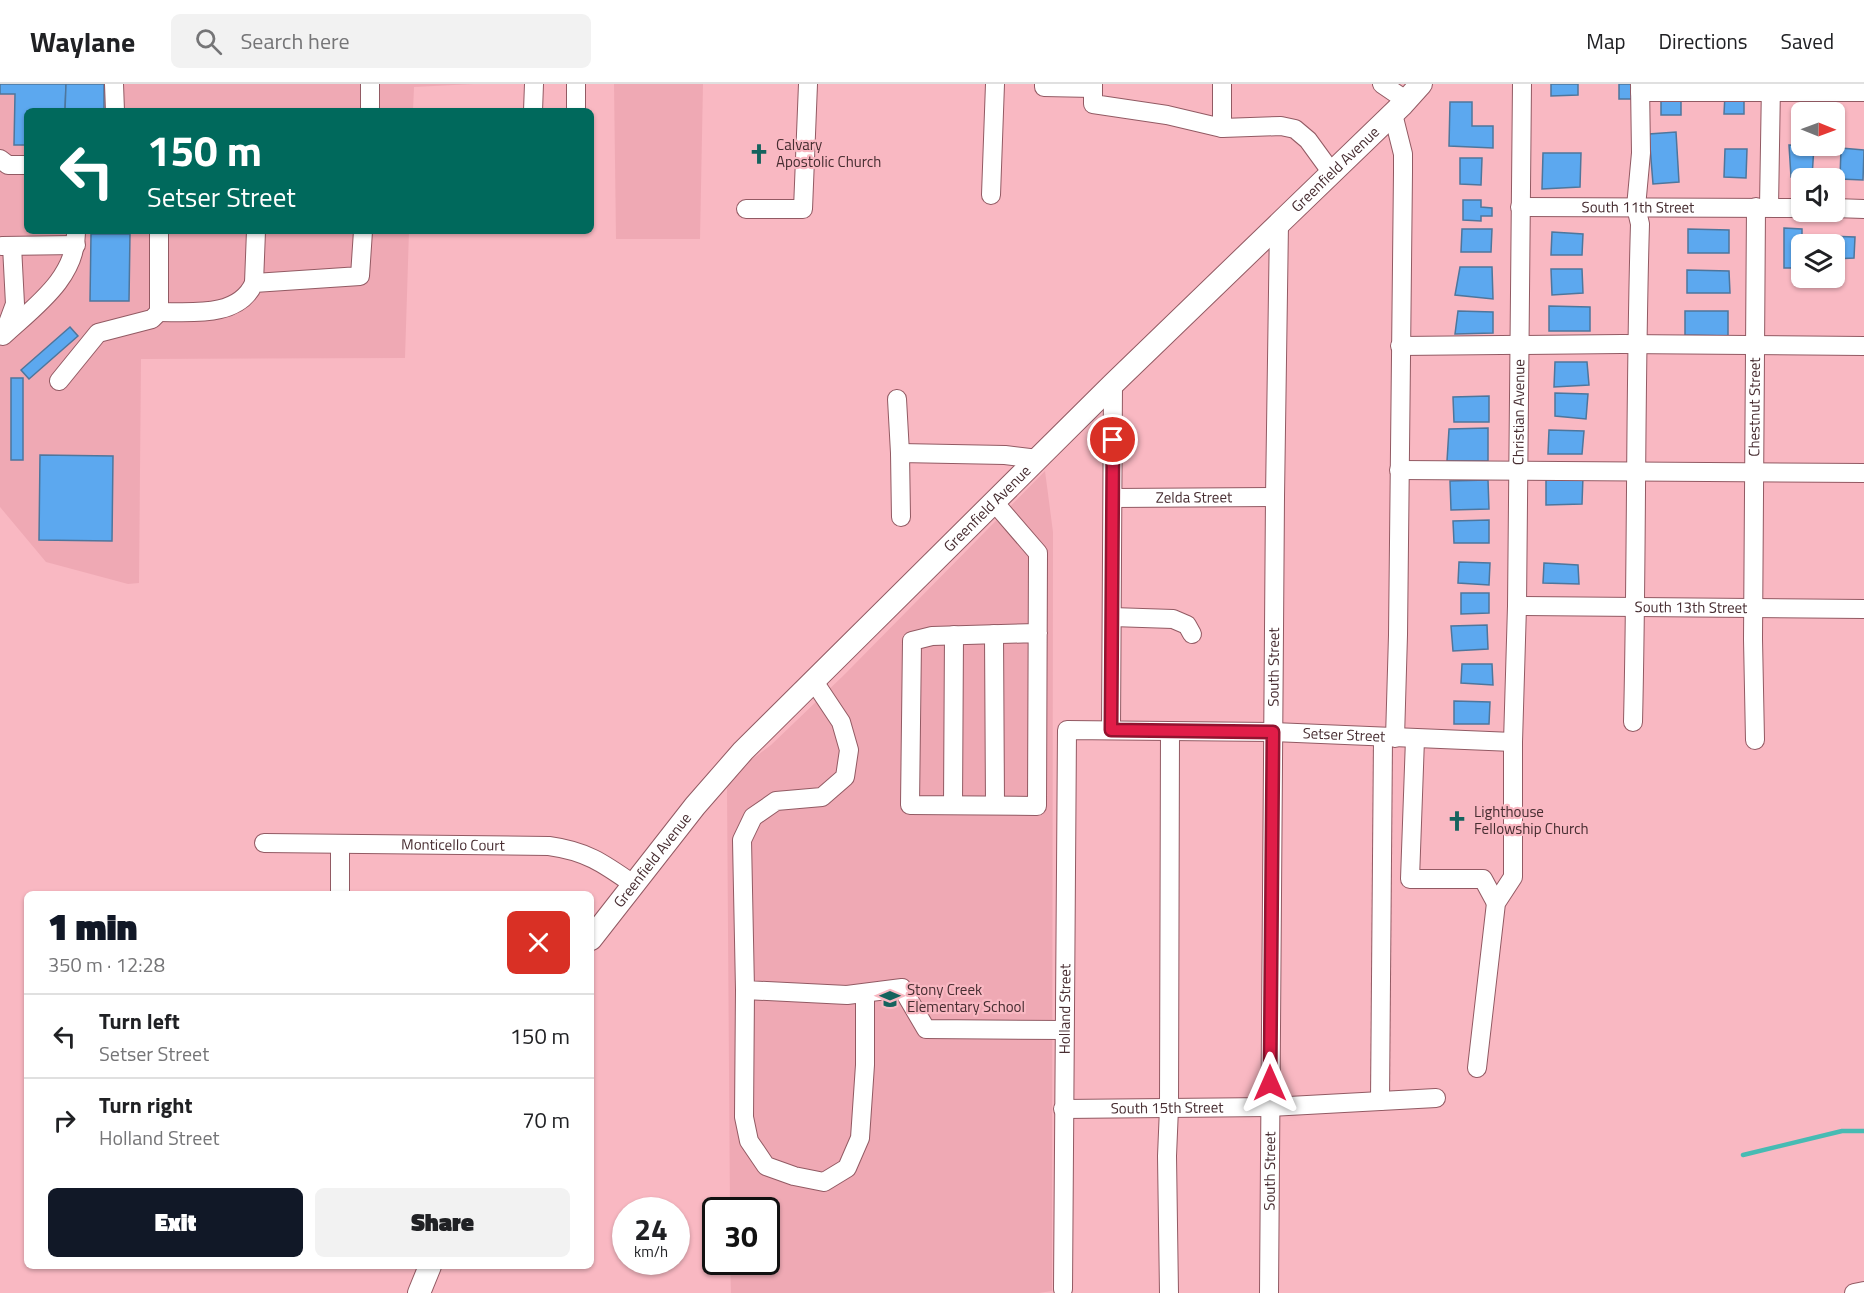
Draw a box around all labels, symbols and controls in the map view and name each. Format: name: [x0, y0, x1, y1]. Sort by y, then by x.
search box: [171, 14, 591, 68]
text: Waylane: [30, 20, 135, 63]
text: Search here: [240, 24, 350, 58]
icon: search: [192, 25, 225, 58]
text: Map: [1586, 25, 1626, 57]
text: Directions: [1659, 25, 1748, 57]
text: Saved: [1781, 25, 1834, 57]
north arrow: [1791, 102, 1845, 156]
map controls: [1791, 102, 1845, 288]
text: 150 m: [147, 118, 262, 182]
street label: Greenfield Avenue: [1286, 121, 1384, 217]
icon: left: [48, 132, 126, 210]
place label: Calvary Apostolic Church: [776, 133, 881, 173]
church icon: Calvary Apostolic Church: [747, 142, 771, 166]
button: sound: [1791, 168, 1845, 222]
text: Setser Street: [147, 176, 296, 217]
street label: South 11th Street: [1582, 195, 1695, 219]
button: layers: [1791, 234, 1845, 288]
street label: Chestnut Street: [1742, 357, 1766, 457]
street label: Christian Avenue: [1506, 359, 1530, 465]
pin: [1087, 414, 1138, 465]
icon: arrive: [1096, 423, 1129, 456]
street label: Greenfield Avenue: [938, 460, 1036, 557]
street label: Zelda Street: [1156, 485, 1233, 509]
street label: South 13th Street: [1634, 595, 1748, 619]
street label: South Street: [1261, 627, 1285, 707]
street label: Setser Street: [1302, 721, 1386, 748]
place label: Lighthouse Fellowship Church: [1474, 800, 1589, 840]
street label: Greenfield Avenue: [608, 808, 697, 912]
church icon: Lighthouse Fellowship Church: [1445, 809, 1469, 833]
street label: Monticello Court: [401, 832, 506, 857]
text: 1 min: [48, 899, 137, 954]
button: close: [507, 911, 570, 974]
text: 350 m · 12:28: [48, 949, 165, 980]
street label: Holland Street: [1053, 963, 1076, 1054]
place label: Stony Creek Elementary School: [907, 978, 1025, 1018]
school or university icon: Stony Creek Elementary School: [878, 987, 902, 1011]
text: Turn left: [99, 1004, 180, 1038]
text: 150 m: [510, 1019, 570, 1053]
icon: left: [48, 1020, 81, 1053]
text: Setser Street: [99, 1038, 209, 1069]
position arrow: [1238, 1051, 1302, 1115]
text: Turn right: [99, 1088, 193, 1122]
street label: South 15th Street: [1110, 1095, 1224, 1120]
text: 70 m: [522, 1103, 570, 1137]
icon: right: [48, 1104, 81, 1137]
text: Holland Street: [99, 1122, 220, 1153]
street label: South Street: [1258, 1131, 1281, 1211]
button: Exit: [48, 1188, 303, 1257]
button: Share: [315, 1188, 570, 1257]
speed limit sign: 30: [702, 1197, 780, 1275]
text: 24: [634, 1206, 668, 1252]
text: km/h: [634, 1240, 668, 1263]

